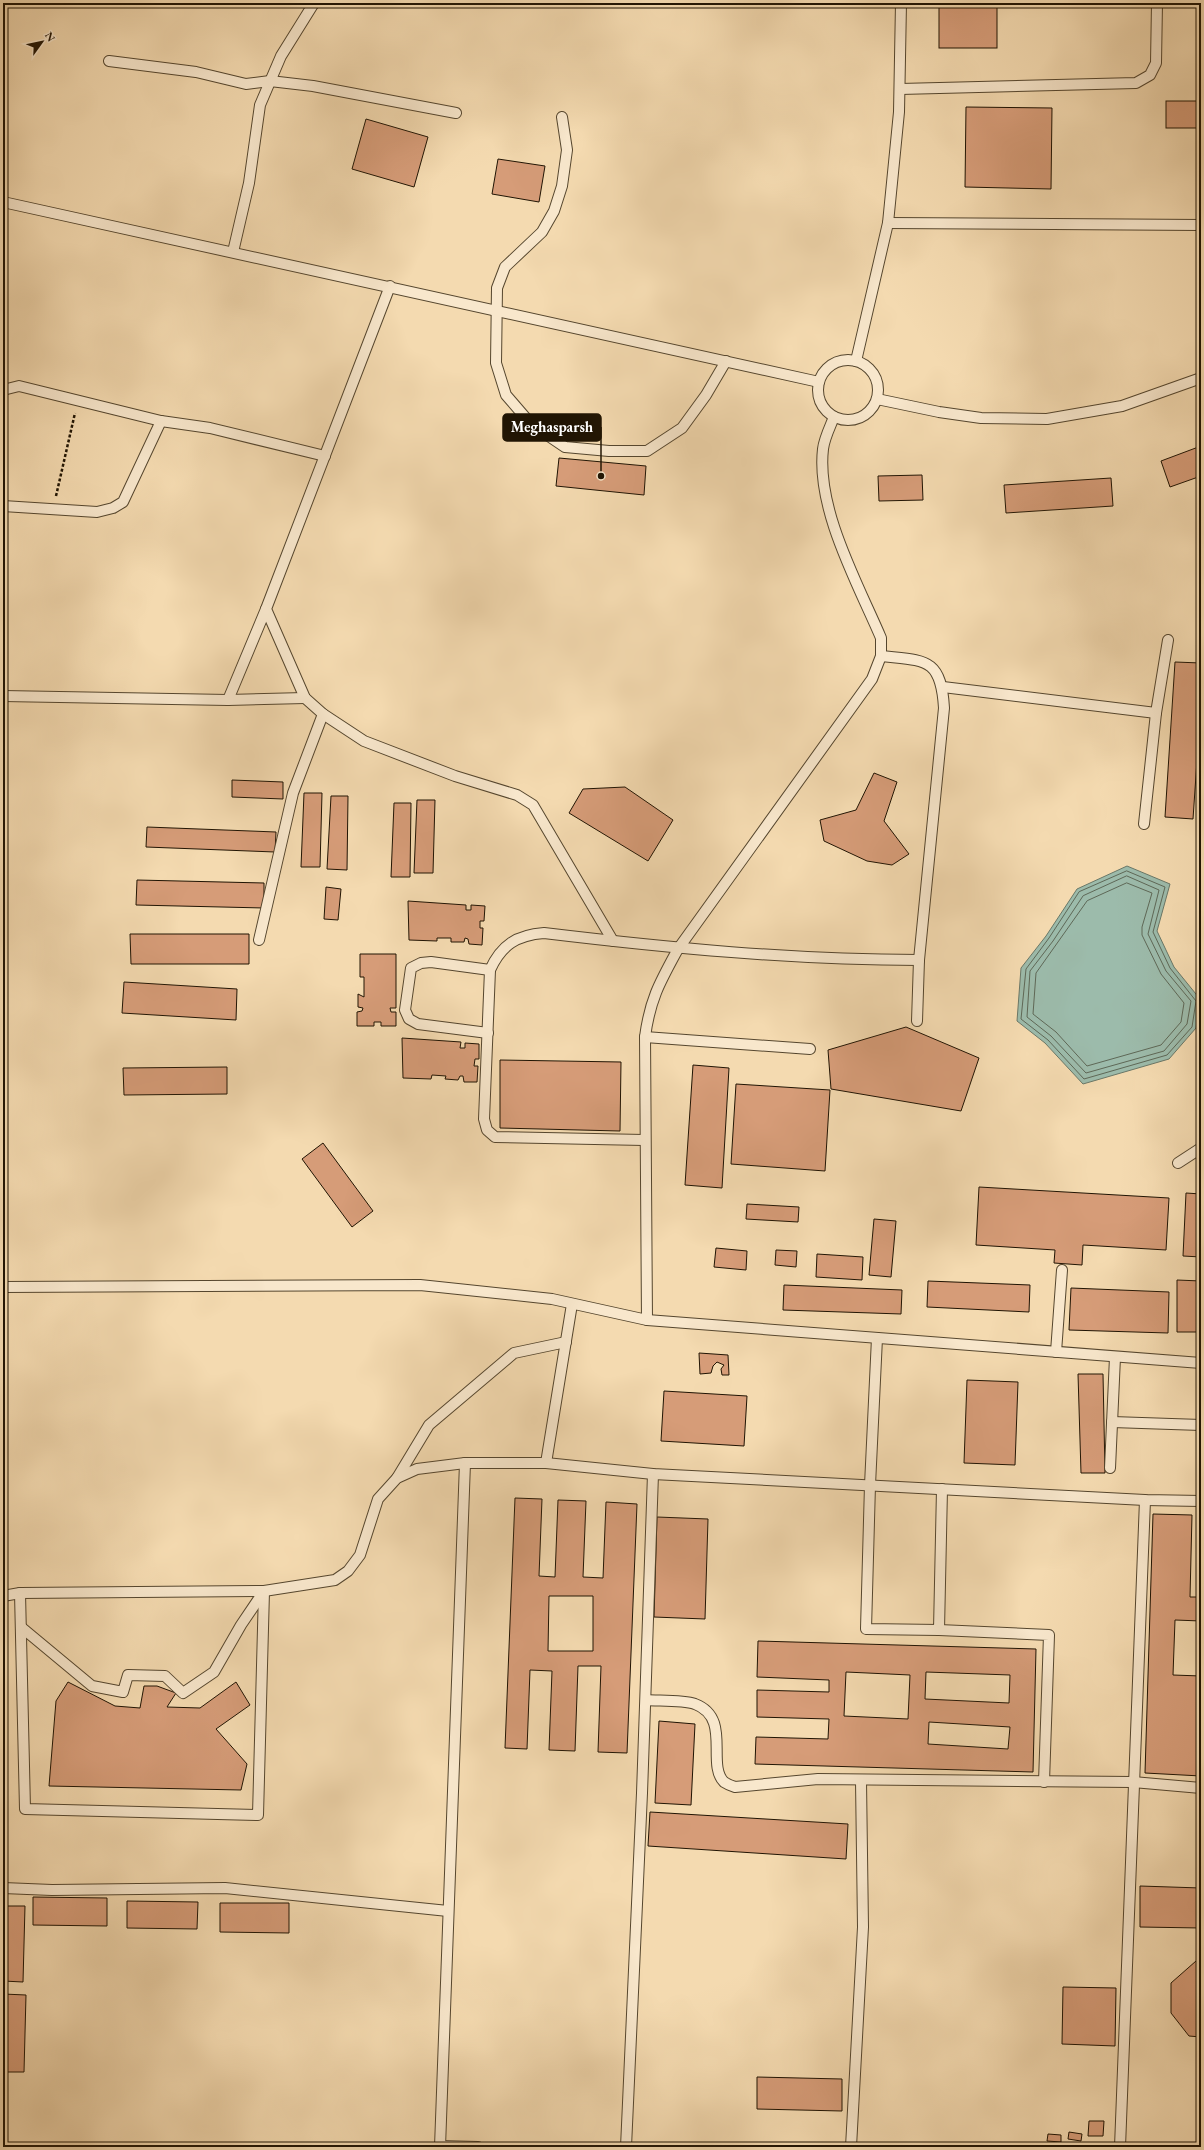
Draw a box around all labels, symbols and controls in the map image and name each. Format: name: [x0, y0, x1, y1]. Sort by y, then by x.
north arrow: [22, 22, 62, 62]
text: N: [42, 29, 59, 44]
callout: Meghasparsh: [503, 414, 601, 441]
text: Meghasparsh: [511, 417, 594, 436]

